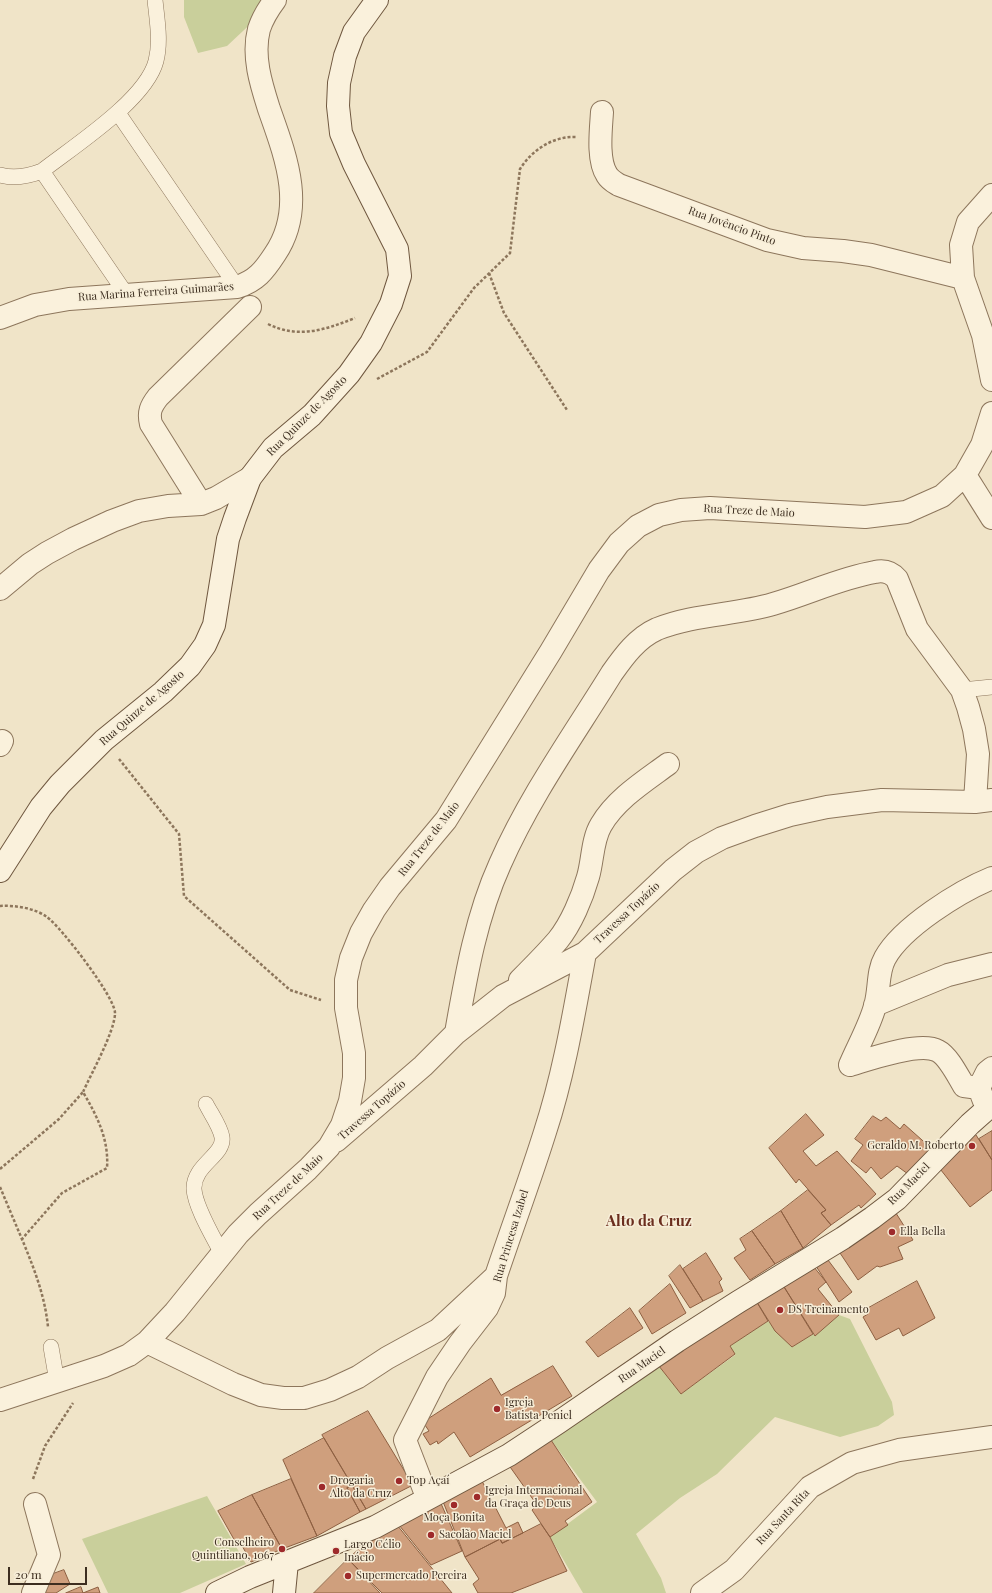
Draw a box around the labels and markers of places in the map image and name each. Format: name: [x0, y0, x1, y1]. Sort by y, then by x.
place label: Geraldo M. Roberto: [867, 1139, 964, 1153]
marker: Geraldo M. Roberto: [967, 1141, 977, 1151]
place label: Ella Bella: [900, 1225, 945, 1239]
marker: Ella Bella: [887, 1227, 897, 1237]
place label: DS Treinamento: [788, 1303, 869, 1317]
marker: DS Treinamento: [775, 1305, 785, 1315]
place label: Igreja Batista Peniel: [505, 1396, 572, 1422]
marker: Igreja Batista Peniel: [492, 1404, 502, 1414]
place label: Drogaria Alto da Cruz: [330, 1474, 391, 1500]
place label: Top Açaí: [407, 1474, 449, 1488]
marker: Top Açaí: [394, 1476, 404, 1486]
marker: Drogaria Alto da Cruz: [317, 1482, 327, 1492]
place label: Igreja Internacional da Graça de Deus: [485, 1484, 582, 1510]
marker: Igreja Internacional da Graça de Deus: [472, 1492, 482, 1502]
marker: Moça Bonita: [449, 1500, 459, 1510]
place label: Moça Bonita: [423, 1511, 485, 1525]
place label: Sacolão Maciel: [439, 1528, 511, 1542]
marker: Sacolão Maciel: [426, 1530, 436, 1540]
place label: Conselheiro Quintiliano, 1067: [192, 1536, 274, 1562]
place label: Largo Célio Inácio: [344, 1538, 401, 1564]
marker: Conselheiro Quintiliano, 1067: [277, 1544, 287, 1554]
marker: Largo Célio Inácio: [331, 1546, 341, 1556]
place label: Supermercado Pereira: [356, 1569, 467, 1583]
marker: Supermercado Pereira: [343, 1571, 353, 1581]

